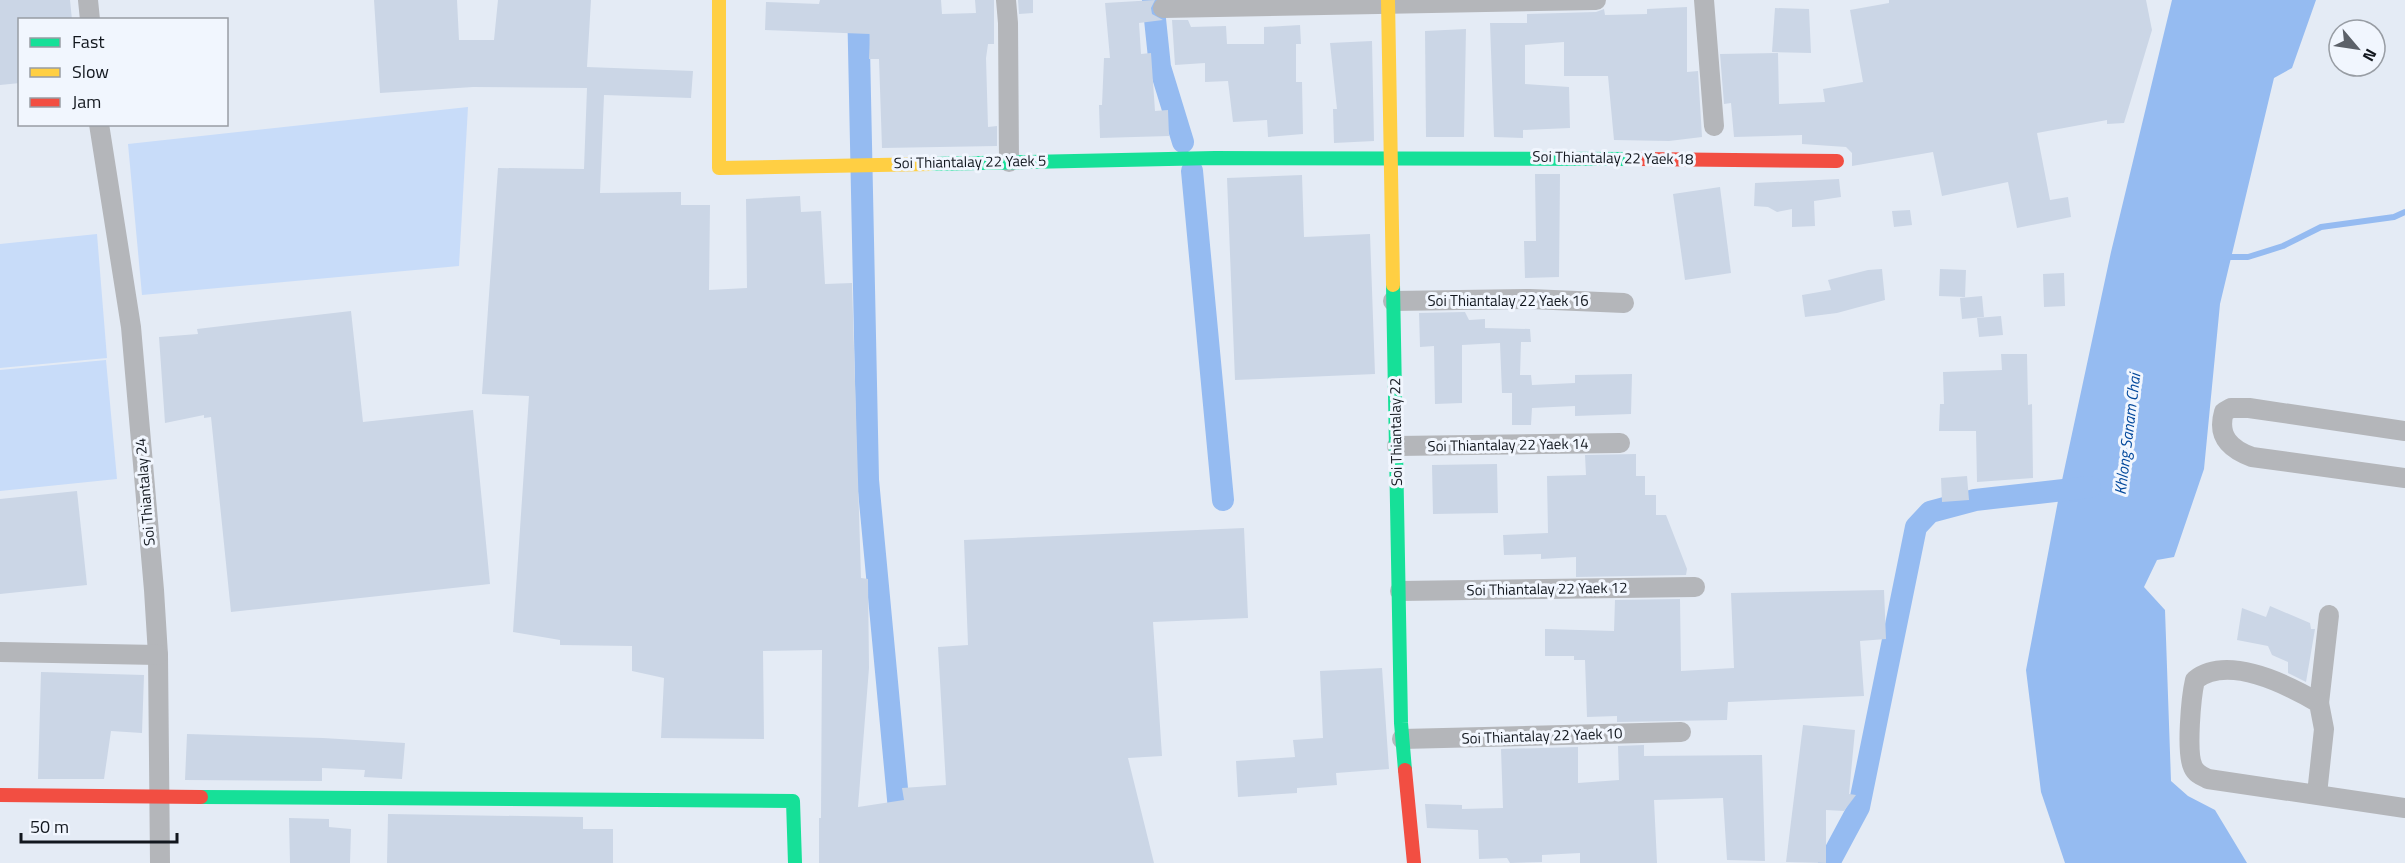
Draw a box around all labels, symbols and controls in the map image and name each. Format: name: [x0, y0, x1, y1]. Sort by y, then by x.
legend: [18, 18, 228, 126]
north arrow: [2327, 18, 2387, 78]
text: Fast: [72, 28, 105, 55]
text: N: [2357, 45, 2383, 66]
text: Slow: [72, 58, 109, 85]
text: Jam: [72, 88, 101, 115]
street label: Soi Thiantalay 22 Yaek 18: [1532, 145, 1694, 170]
street label: Soi Thiantalay 22 Yaek 5: [893, 149, 1047, 174]
street label: Soi Thiantalay 22 Yaek 16: [1427, 289, 1589, 312]
water label: Khlong Sanam Chai: [2108, 370, 2147, 496]
street label: Soi Thiantalay 22: [1383, 378, 1408, 486]
street label: Soi Thiantalay 22 Yaek 14: [1427, 432, 1589, 457]
street label: Soi Thiantalay 24: [128, 437, 161, 547]
street label: Soi Thiantalay 22 Yaek 12: [1466, 576, 1628, 601]
street label: Soi Thiantalay 22 Yaek 10: [1461, 721, 1623, 750]
scale bar: [21, 806, 177, 844]
text: 50 m: [30, 813, 69, 840]

